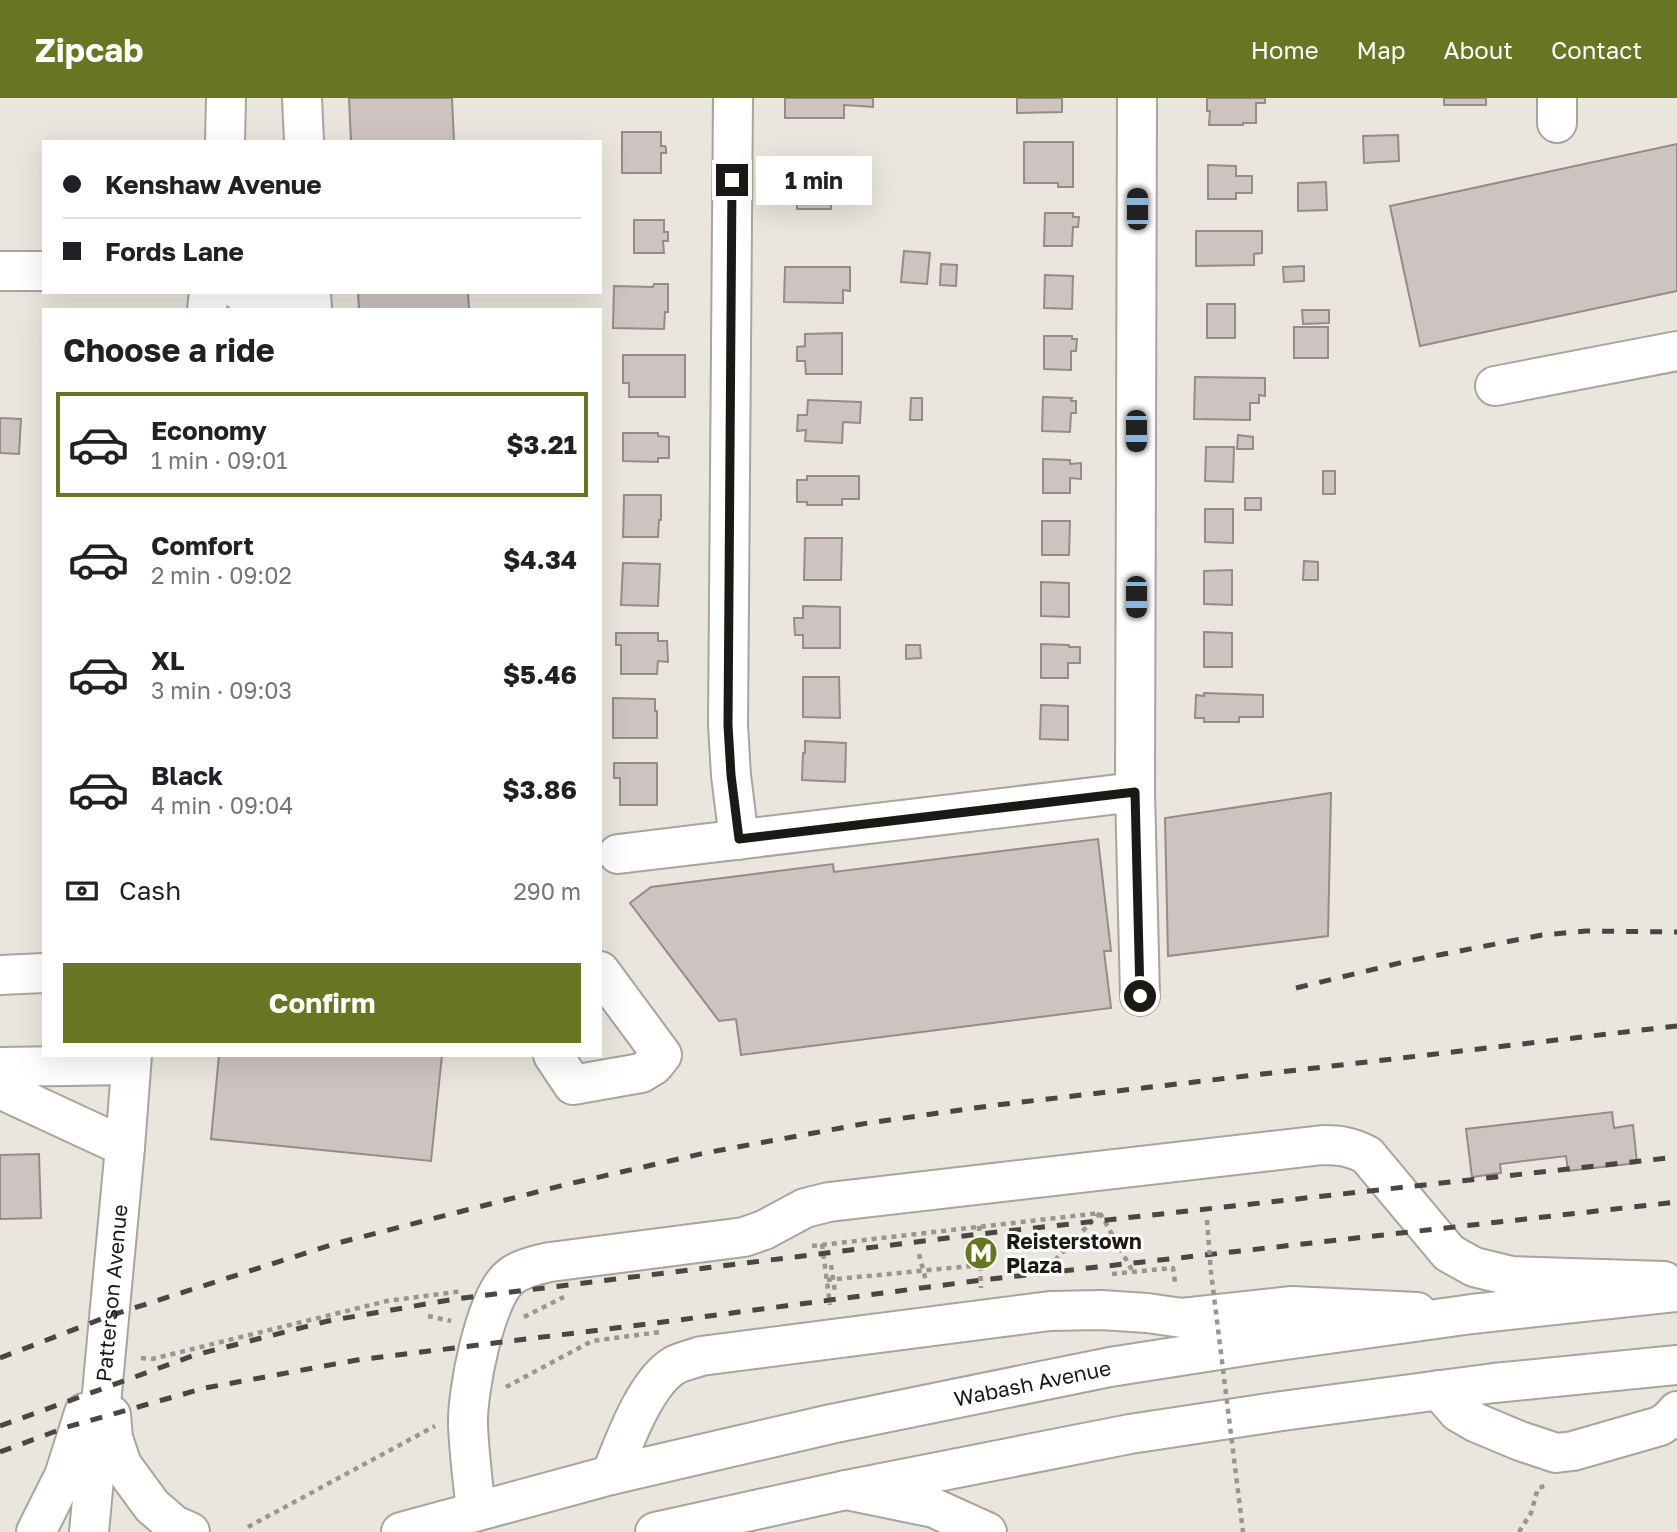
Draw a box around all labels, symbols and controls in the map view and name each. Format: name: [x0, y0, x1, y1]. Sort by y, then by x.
text: Zipcab: [35, 30, 144, 69]
text: Home: [1251, 35, 1319, 64]
text: Map: [1357, 35, 1406, 64]
text: About: [1444, 35, 1513, 64]
text: Contact: [1551, 35, 1642, 64]
callout: 1 min: [756, 155, 872, 204]
route end: [716, 164, 748, 196]
text: 1 min: [785, 166, 843, 194]
text: Kenshaw Avenue: [105, 169, 322, 200]
car: [1127, 188, 1148, 230]
text: Fords Lane: [105, 236, 244, 267]
text: Choose a ride: [63, 331, 275, 369]
car: [1126, 410, 1147, 452]
icon: car: [67, 413, 130, 476]
text: Economy: [151, 415, 267, 446]
text: $3.21: [506, 429, 577, 460]
text: 1 min · 09:01: [151, 446, 287, 474]
icon: car: [67, 528, 130, 591]
text: Comfort: [151, 530, 254, 561]
text: $4.34: [503, 544, 577, 575]
text: 2 min · 09:02: [151, 561, 292, 589]
car: [1126, 576, 1147, 618]
icon: car: [67, 643, 130, 706]
text: XL: [151, 645, 185, 676]
text: $5.46: [503, 659, 577, 690]
text: 3 min · 09:03: [151, 676, 292, 704]
icon: car: [67, 758, 130, 821]
text: Black: [151, 760, 223, 791]
text: $3.86: [502, 774, 577, 805]
text: 4 min · 09:04: [151, 791, 293, 819]
icon: cash: [63, 872, 101, 910]
text: Cash: [119, 875, 181, 906]
text: 290 m: [513, 877, 581, 905]
button: Confirm: [63, 963, 581, 1043]
route start: [1124, 980, 1156, 1012]
street label: Patterson Avenue: [90, 1203, 133, 1383]
place label: Reisterstown Plaza: [1006, 1228, 1142, 1278]
metro station icon: Reisterstown Plaza: [962, 1234, 1000, 1272]
street label: Wabash Avenue: [952, 1354, 1113, 1412]

